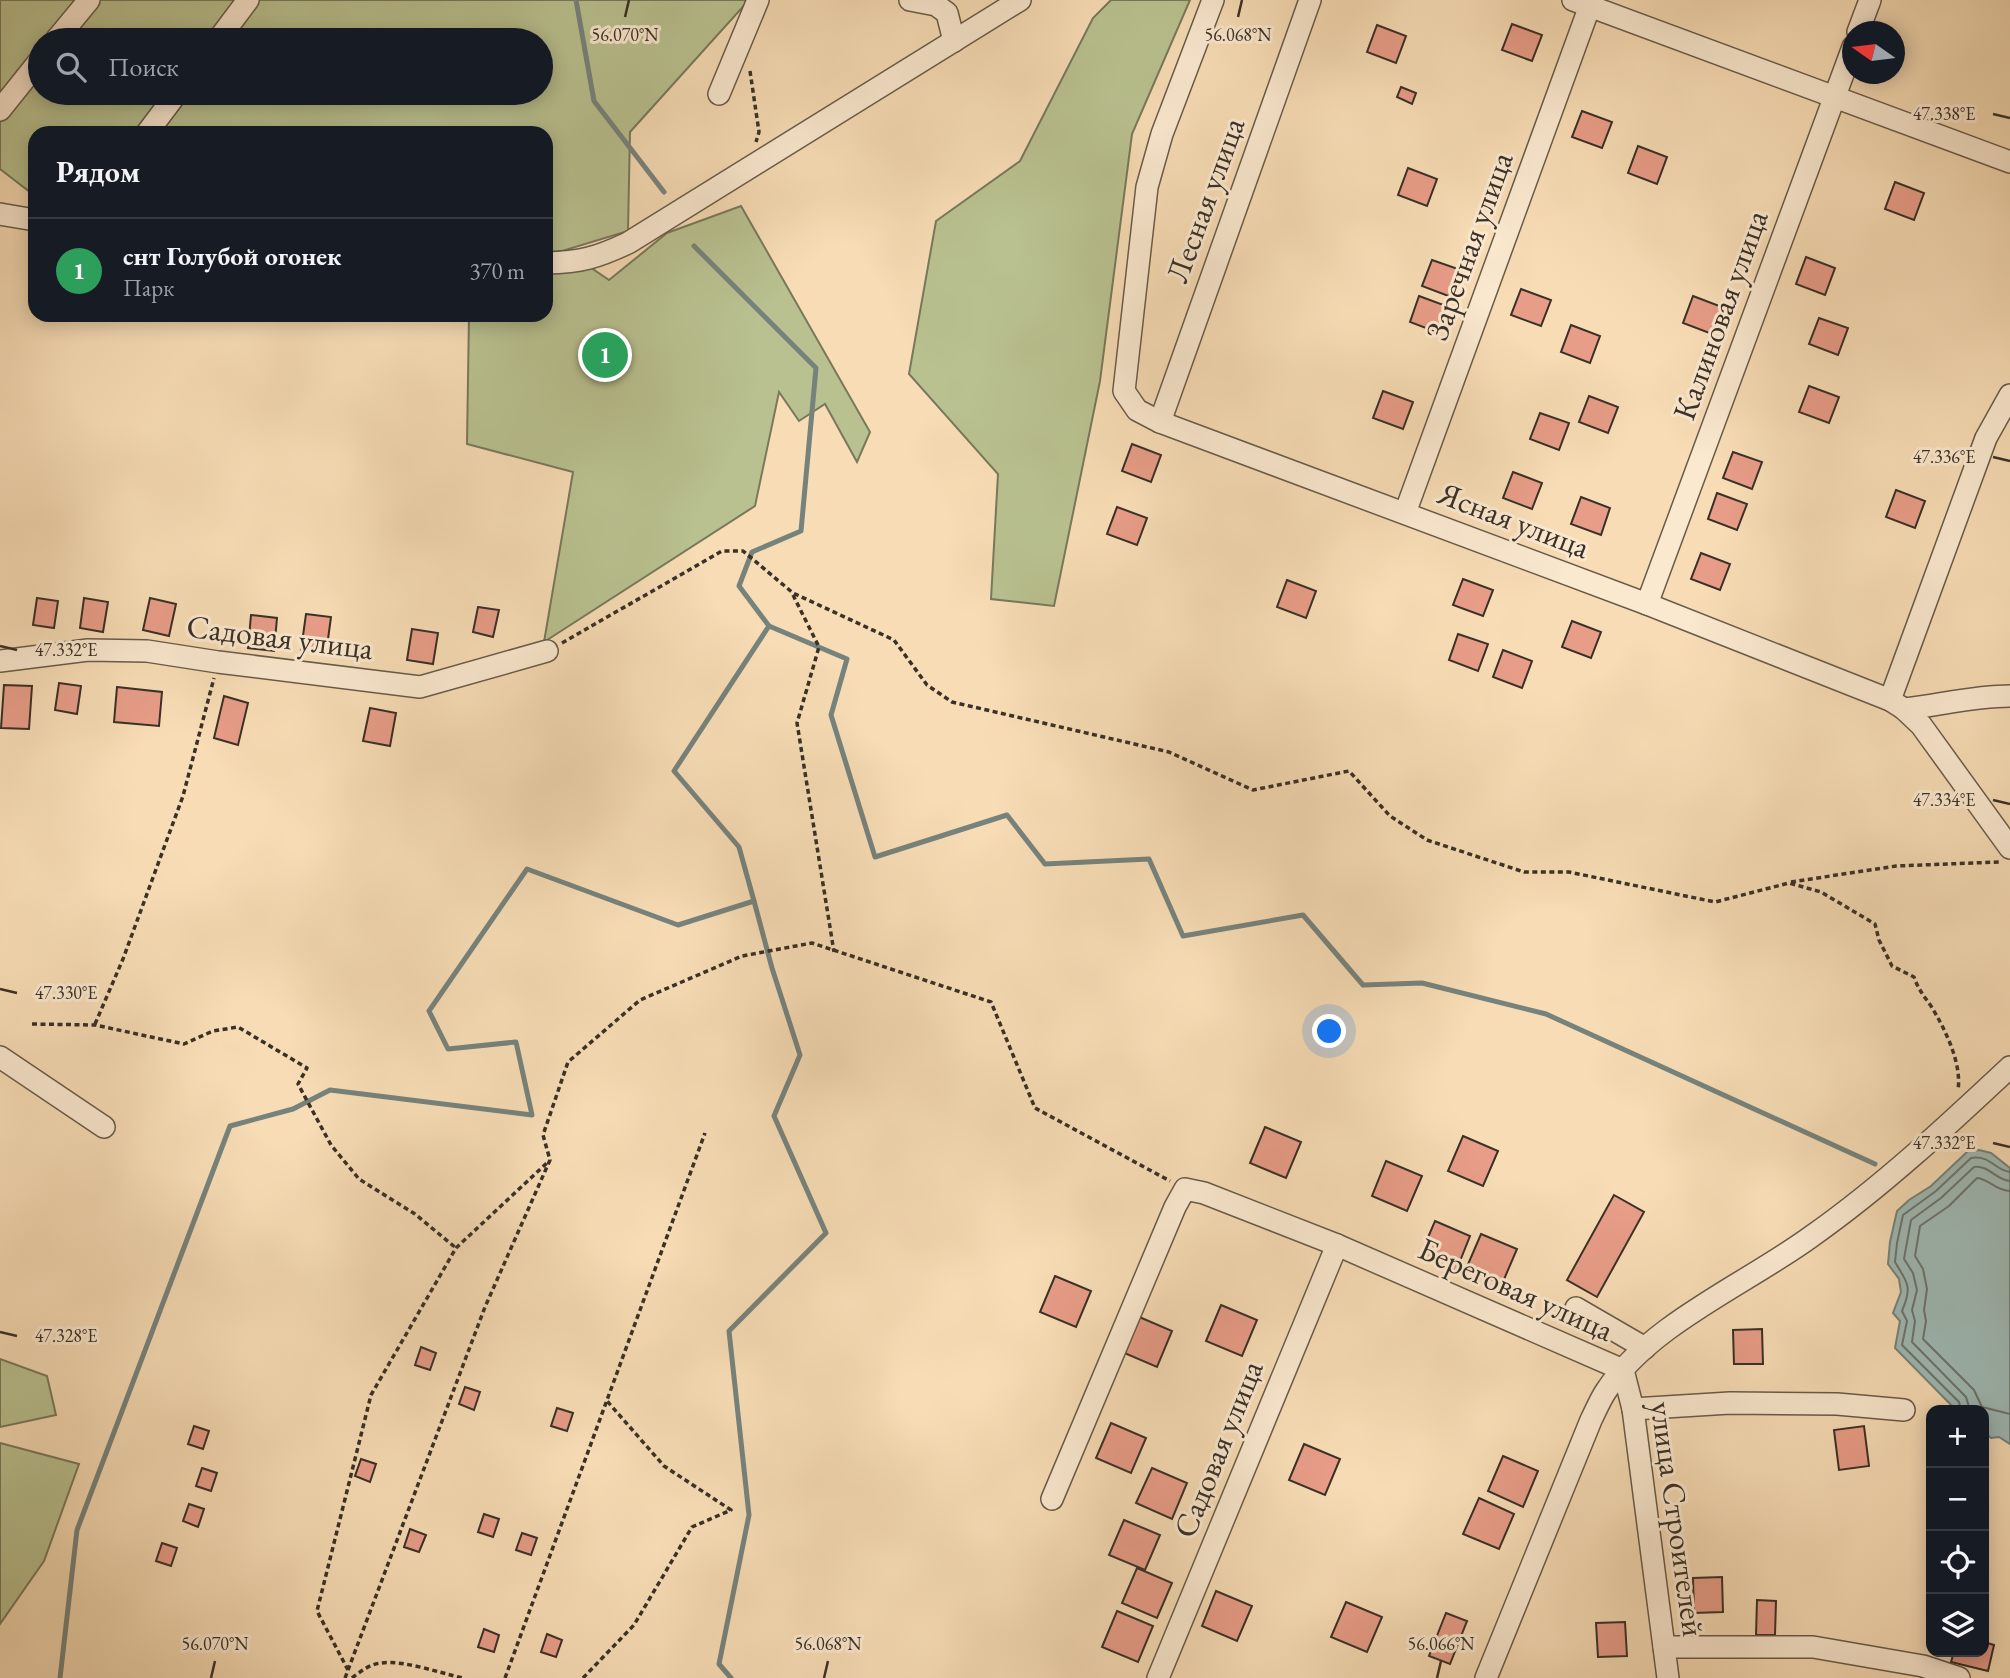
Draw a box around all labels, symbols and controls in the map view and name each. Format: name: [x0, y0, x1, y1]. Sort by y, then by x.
north arrow: [1842, 21, 1905, 84]
text: 56.070°N: [592, 23, 659, 46]
text: 56.068°N: [1205, 23, 1272, 46]
search box: [28, 28, 553, 105]
icon: search: [52, 48, 90, 86]
text: Поиск: [108, 50, 179, 84]
text: 47.338°E: [1913, 102, 1975, 125]
street label: Лесная улица: [1156, 112, 1254, 288]
street label: Заречная улица: [1416, 146, 1523, 346]
text: Рядом: [56, 152, 140, 191]
street label: Калиновая улица: [1663, 204, 1778, 426]
text: снт Голубой огонек: [123, 239, 341, 273]
text: 1: [73, 256, 85, 286]
text: 370 m: [469, 256, 525, 286]
text: Парк: [123, 273, 174, 303]
pin: 1: [582, 329, 628, 381]
text: 47.336°E: [1913, 445, 1975, 468]
street label: Ясная улица: [1431, 472, 1596, 568]
street label: Садовая улица: [184, 605, 376, 669]
text: 47.332°E: [35, 638, 97, 661]
text: 47.334°E: [1913, 788, 1975, 811]
text: 47.330°E: [35, 981, 97, 1004]
your location: [1312, 1014, 1346, 1048]
text: 47.332°E: [1913, 1131, 1975, 1154]
street label: Береговая улица: [1412, 1227, 1620, 1351]
text: 47.328°E: [35, 1324, 97, 1347]
street label: Садовая улица: [1163, 1354, 1273, 1544]
street label: улица Строителей: [1641, 1399, 1715, 1639]
map controls: [1926, 1405, 1989, 1657]
button: +: [1926, 1405, 1989, 1468]
button: −: [1926, 1468, 1989, 1531]
button: locate: [1926, 1531, 1989, 1594]
button: layers: [1926, 1594, 1989, 1657]
text: 56.070°N: [182, 1632, 249, 1655]
text: 56.068°N: [795, 1632, 862, 1655]
text: 56.066°N: [1408, 1632, 1475, 1655]

